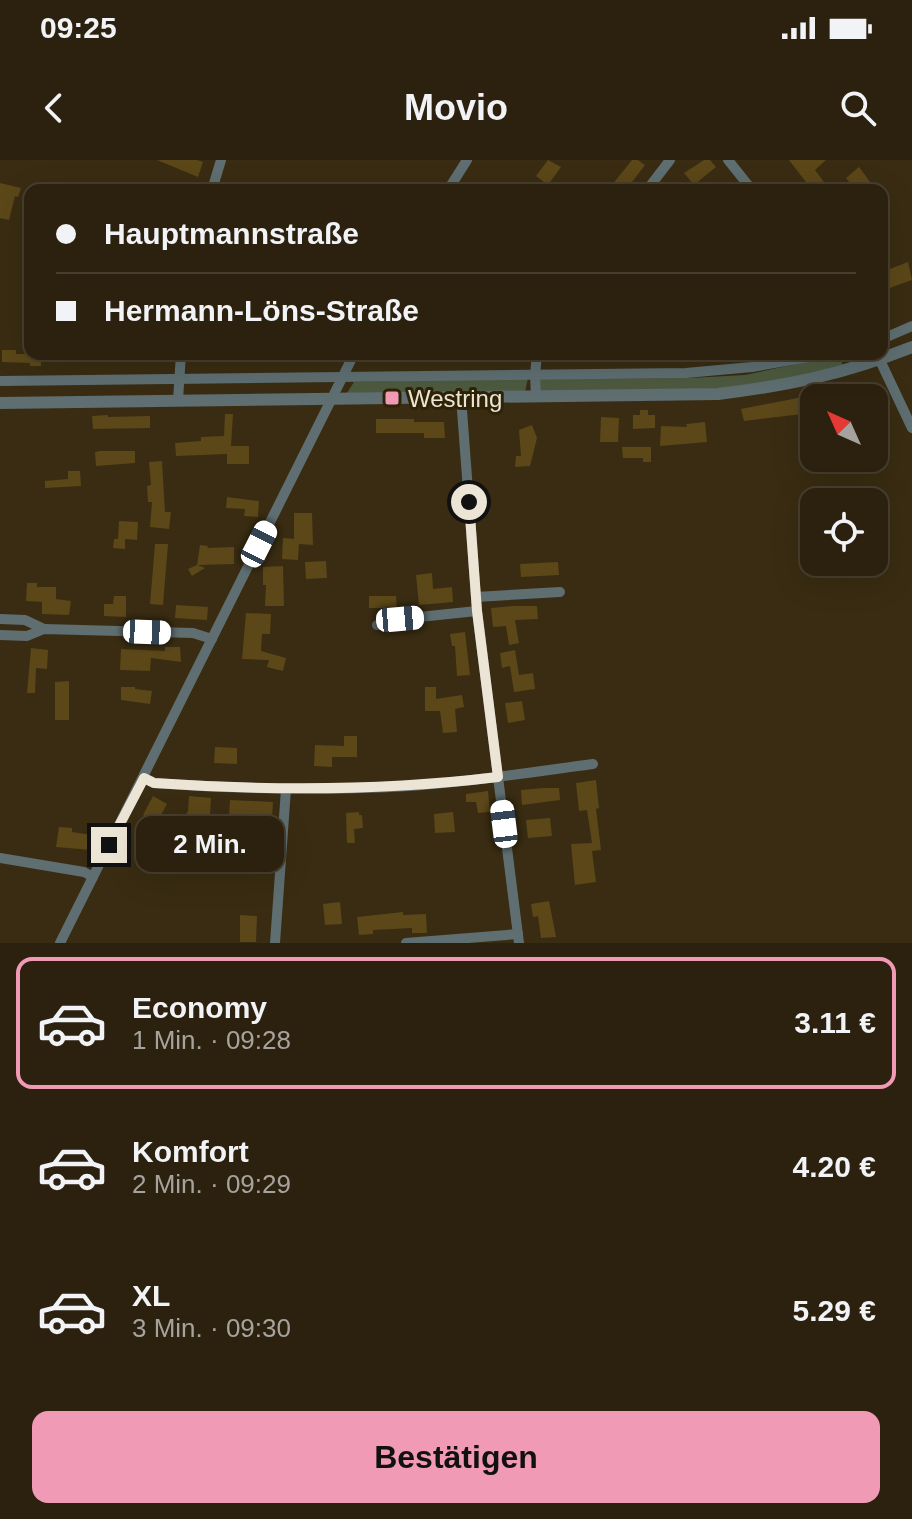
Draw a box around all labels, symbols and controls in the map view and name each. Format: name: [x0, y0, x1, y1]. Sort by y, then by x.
text: 09:25: [40, 11, 117, 44]
icon: back: [32, 86, 76, 130]
icon: search: [836, 86, 880, 130]
text: Movio: [404, 87, 508, 128]
text: Hauptmannstraße: [104, 217, 359, 250]
text: Hermann-Löns-Straße: [104, 294, 419, 327]
north arrow: [800, 384, 888, 472]
map controls: [800, 384, 888, 576]
place label: Westring: [408, 385, 502, 412]
marker: Westring: [383, 389, 401, 407]
route start: [451, 484, 487, 520]
button: locate: [800, 488, 888, 576]
car: [237, 517, 281, 571]
car: [375, 605, 425, 633]
car: [123, 619, 171, 645]
car: [489, 799, 519, 849]
callout: 2 Min.: [137, 817, 285, 873]
route end: [91, 827, 127, 863]
text: 2 Min.: [173, 829, 247, 859]
icon: car: [36, 987, 108, 1059]
text: Economy: [132, 991, 267, 1024]
text: 3.11 €: [794, 1006, 876, 1039]
text: 1 Min. · 09:28: [132, 1025, 291, 1055]
icon: car: [36, 1131, 108, 1203]
text: Komfort: [132, 1135, 249, 1168]
text: 4.20 €: [793, 1150, 876, 1183]
text: 2 Min. · 09:29: [132, 1169, 291, 1199]
icon: car: [36, 1275, 108, 1347]
text: XL: [132, 1279, 170, 1312]
text: 5.29 €: [793, 1294, 876, 1327]
text: 3 Min. · 09:30: [132, 1313, 291, 1343]
button: Bestätigen: [32, 1411, 880, 1503]

